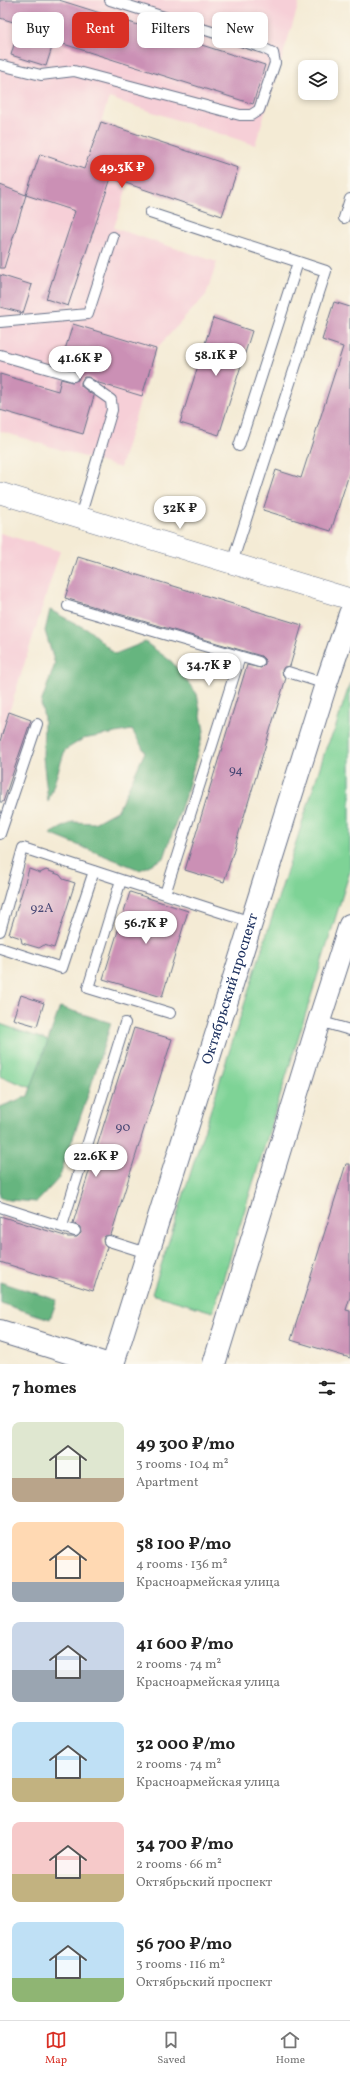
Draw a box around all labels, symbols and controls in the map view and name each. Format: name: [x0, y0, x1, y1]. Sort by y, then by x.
chip: Buy: [12, 12, 64, 48]
chip: Rent: [72, 12, 129, 48]
chip: Filters: [137, 12, 204, 48]
chip: New: [212, 12, 268, 48]
map controls: [298, 60, 338, 100]
button: layers: [298, 60, 338, 100]
pin: 49.3K ₽: [85, 155, 159, 189]
text: 49.3K ₽: [99, 159, 145, 177]
pin: 58.1K ₽: [179, 343, 253, 377]
pin: 41.6K ₽: [43, 346, 117, 380]
text: 58.1K ₽: [195, 347, 237, 365]
text: 41.6K ₽: [58, 350, 102, 368]
pin: 32K ₽: [152, 496, 208, 530]
text: 32K ₽: [163, 500, 197, 518]
pin: 34.7K ₽: [172, 653, 246, 687]
text: 34.7K ₽: [187, 657, 231, 675]
house number: 94: [229, 762, 243, 780]
house number: 92А: [31, 900, 53, 918]
street label: Октябрьский проспект: [197, 910, 264, 1067]
pin: 56.7K ₽: [109, 911, 183, 945]
text: 56.7K ₽: [124, 915, 168, 933]
house number: 90: [116, 1119, 131, 1137]
pin: 22.6K ₽: [59, 1144, 133, 1178]
text: 22.6K ₽: [73, 1148, 119, 1166]
text: 7 homes: [12, 1377, 77, 1400]
icon: filters: [316, 1377, 338, 1399]
text: 49 300 ₽/mo: [136, 1433, 235, 1456]
icon: home: [44, 1438, 92, 1486]
text: 3 rooms · 104 m²: [136, 1456, 229, 1474]
text: Apartment: [136, 1474, 199, 1492]
text: 58 100 ₽/mo: [136, 1533, 231, 1556]
icon: home: [44, 1538, 92, 1586]
text: 4 rooms · 136 m²: [136, 1556, 228, 1574]
text: Красноармейская улица: [136, 1574, 280, 1592]
text: 41 600 ₽/mo: [136, 1633, 233, 1656]
icon: home: [44, 1638, 92, 1686]
text: 2 rooms · 74 m²: [136, 1656, 221, 1674]
text: Красноармейская улица: [136, 1674, 280, 1692]
text: 32 000 ₽/mo: [136, 1733, 235, 1756]
icon: home: [44, 1738, 92, 1786]
text: 2 rooms · 74 m²: [136, 1756, 221, 1774]
text: Красноармейская улица: [136, 1774, 280, 1792]
text: 34 700 ₽/mo: [136, 1833, 233, 1856]
icon: home: [44, 1838, 92, 1886]
text: 2 rooms · 66 m²: [136, 1856, 222, 1874]
text: Октябрьский проспект: [136, 1874, 272, 1892]
text: 56 700 ₽/mo: [136, 1933, 232, 1956]
icon: home: [44, 1938, 92, 1986]
text: 3 rooms · 116 m²: [136, 1956, 225, 1974]
text: Октябрьский проспект: [136, 1974, 272, 1992]
tab: Map: [45, 2029, 67, 2068]
tab: Saved: [157, 2029, 186, 2068]
tab: Home: [276, 2029, 305, 2068]

